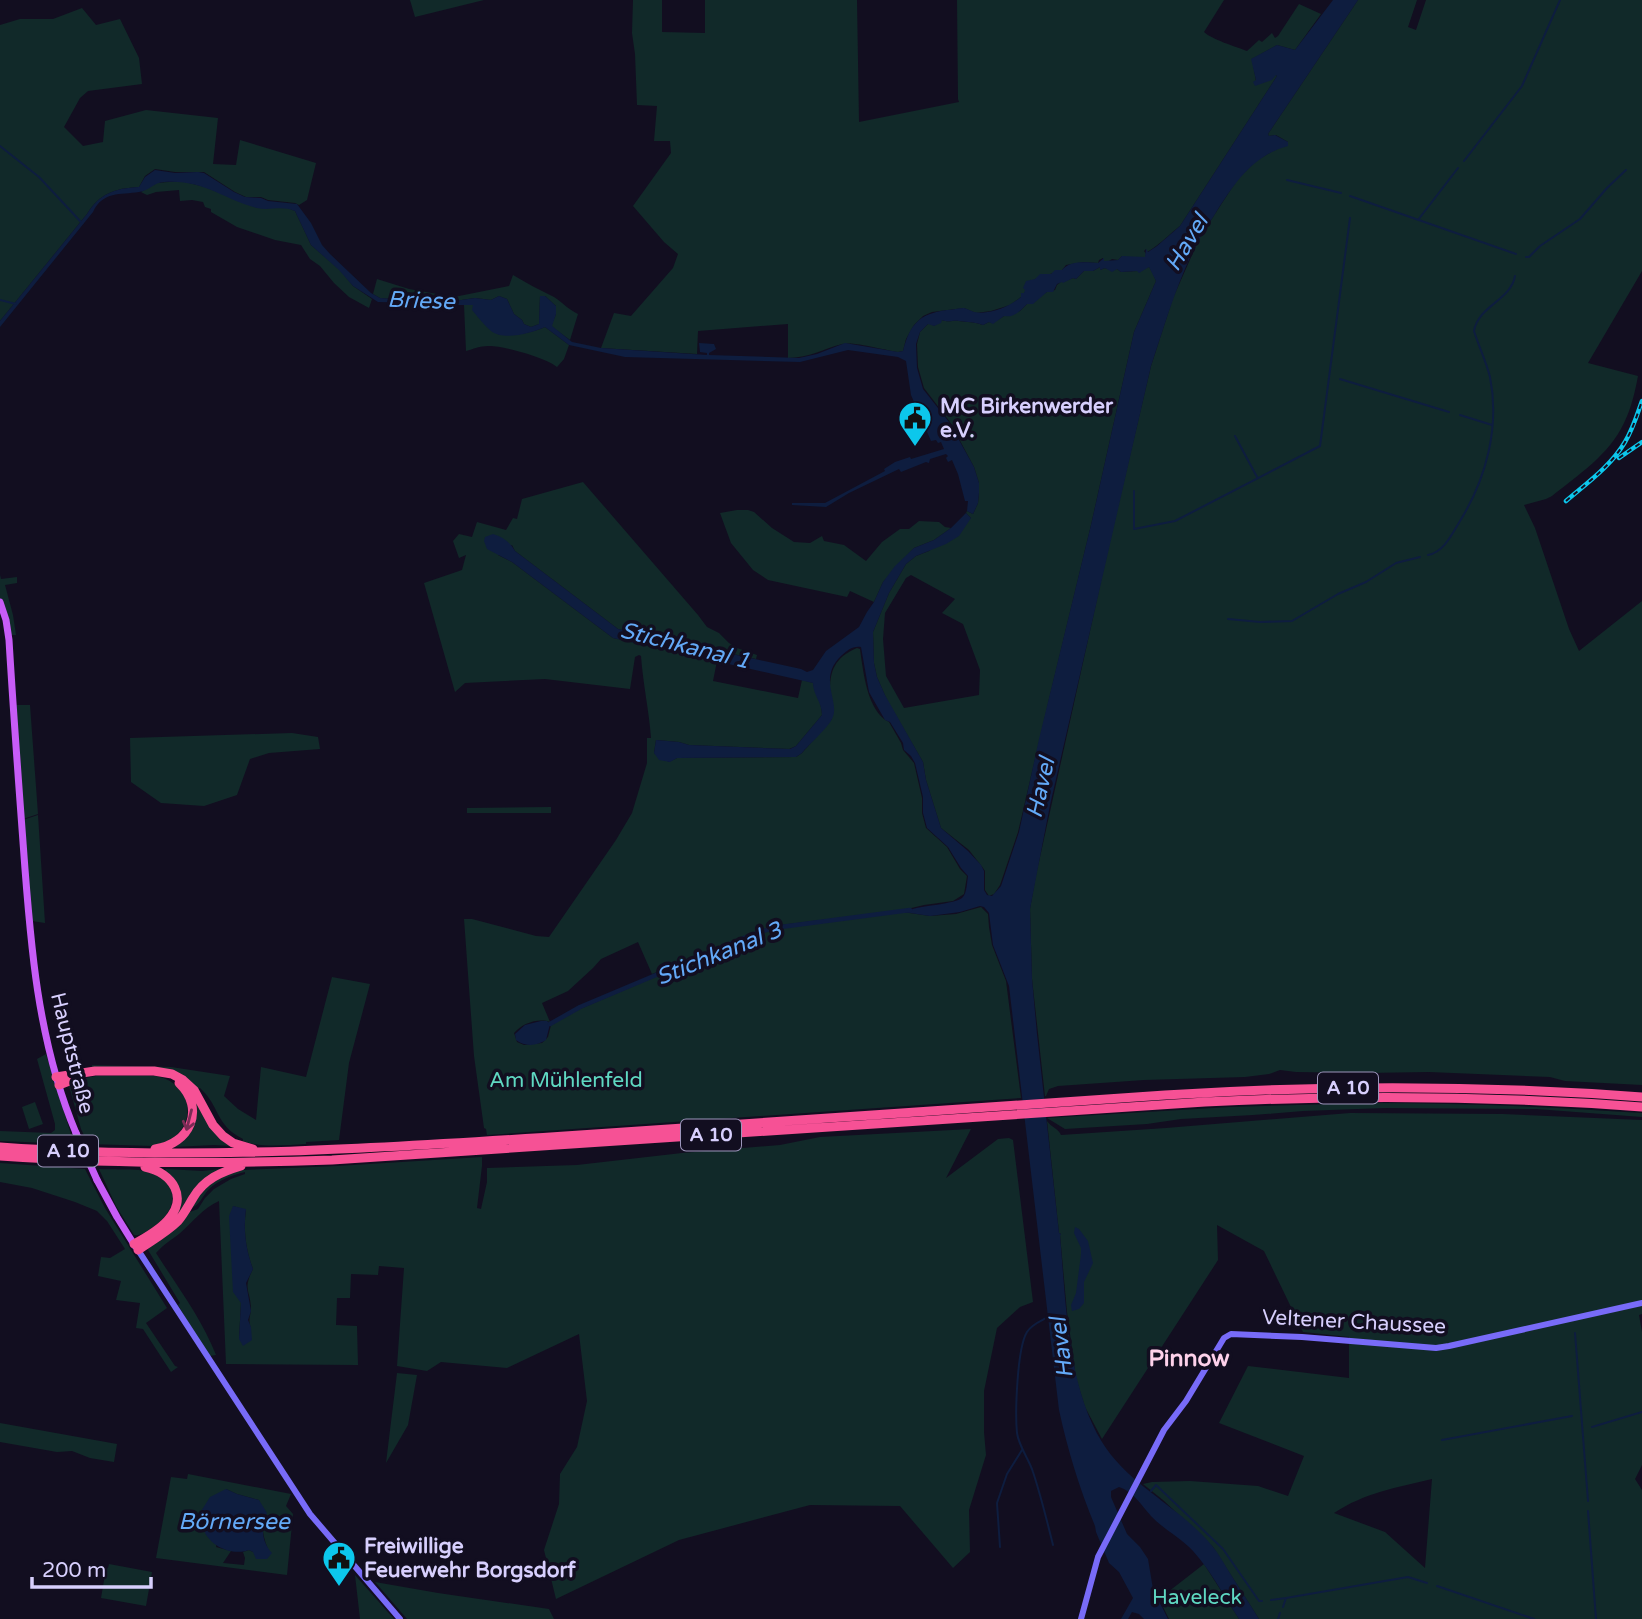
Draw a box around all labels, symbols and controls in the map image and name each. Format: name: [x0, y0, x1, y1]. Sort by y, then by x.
water label: Havel: [1159, 208, 1216, 276]
water label: Briese: [387, 286, 457, 316]
place label: MC Birkenwerder e.V.: [940, 394, 1114, 443]
public building icon: MC Birkenwerder e.V.: [896, 399, 934, 448]
water label: Stichkanal 1: [617, 616, 753, 676]
water label: Havel: [1021, 753, 1062, 821]
water label: Stichkanal 3: [652, 916, 787, 992]
street label: Hauptstraße: [45, 990, 99, 1116]
park label: Am Mühlenfeld: [489, 1068, 643, 1093]
road number: A 10: [1318, 1072, 1378, 1104]
one-way arrow: [182, 1109, 195, 1131]
road number: A 10: [681, 1120, 741, 1150]
road number: A 10: [38, 1135, 98, 1166]
street label: Veltener Chaussee: [1261, 1305, 1447, 1339]
water label: Havel: [1044, 1314, 1080, 1380]
district label: Pinnow: [1148, 1345, 1230, 1373]
water label: Börnersee: [178, 1508, 292, 1536]
place label: Freiwillige Feuerwehr Borgsdorf: [364, 1534, 577, 1583]
public building icon: Freiwillige Feuerwehr Borgsdorf: [320, 1539, 358, 1588]
scale bar: [32, 1546, 150, 1590]
text: 200 m: [42, 1558, 106, 1583]
park label: Haveleck: [1152, 1585, 1242, 1610]

